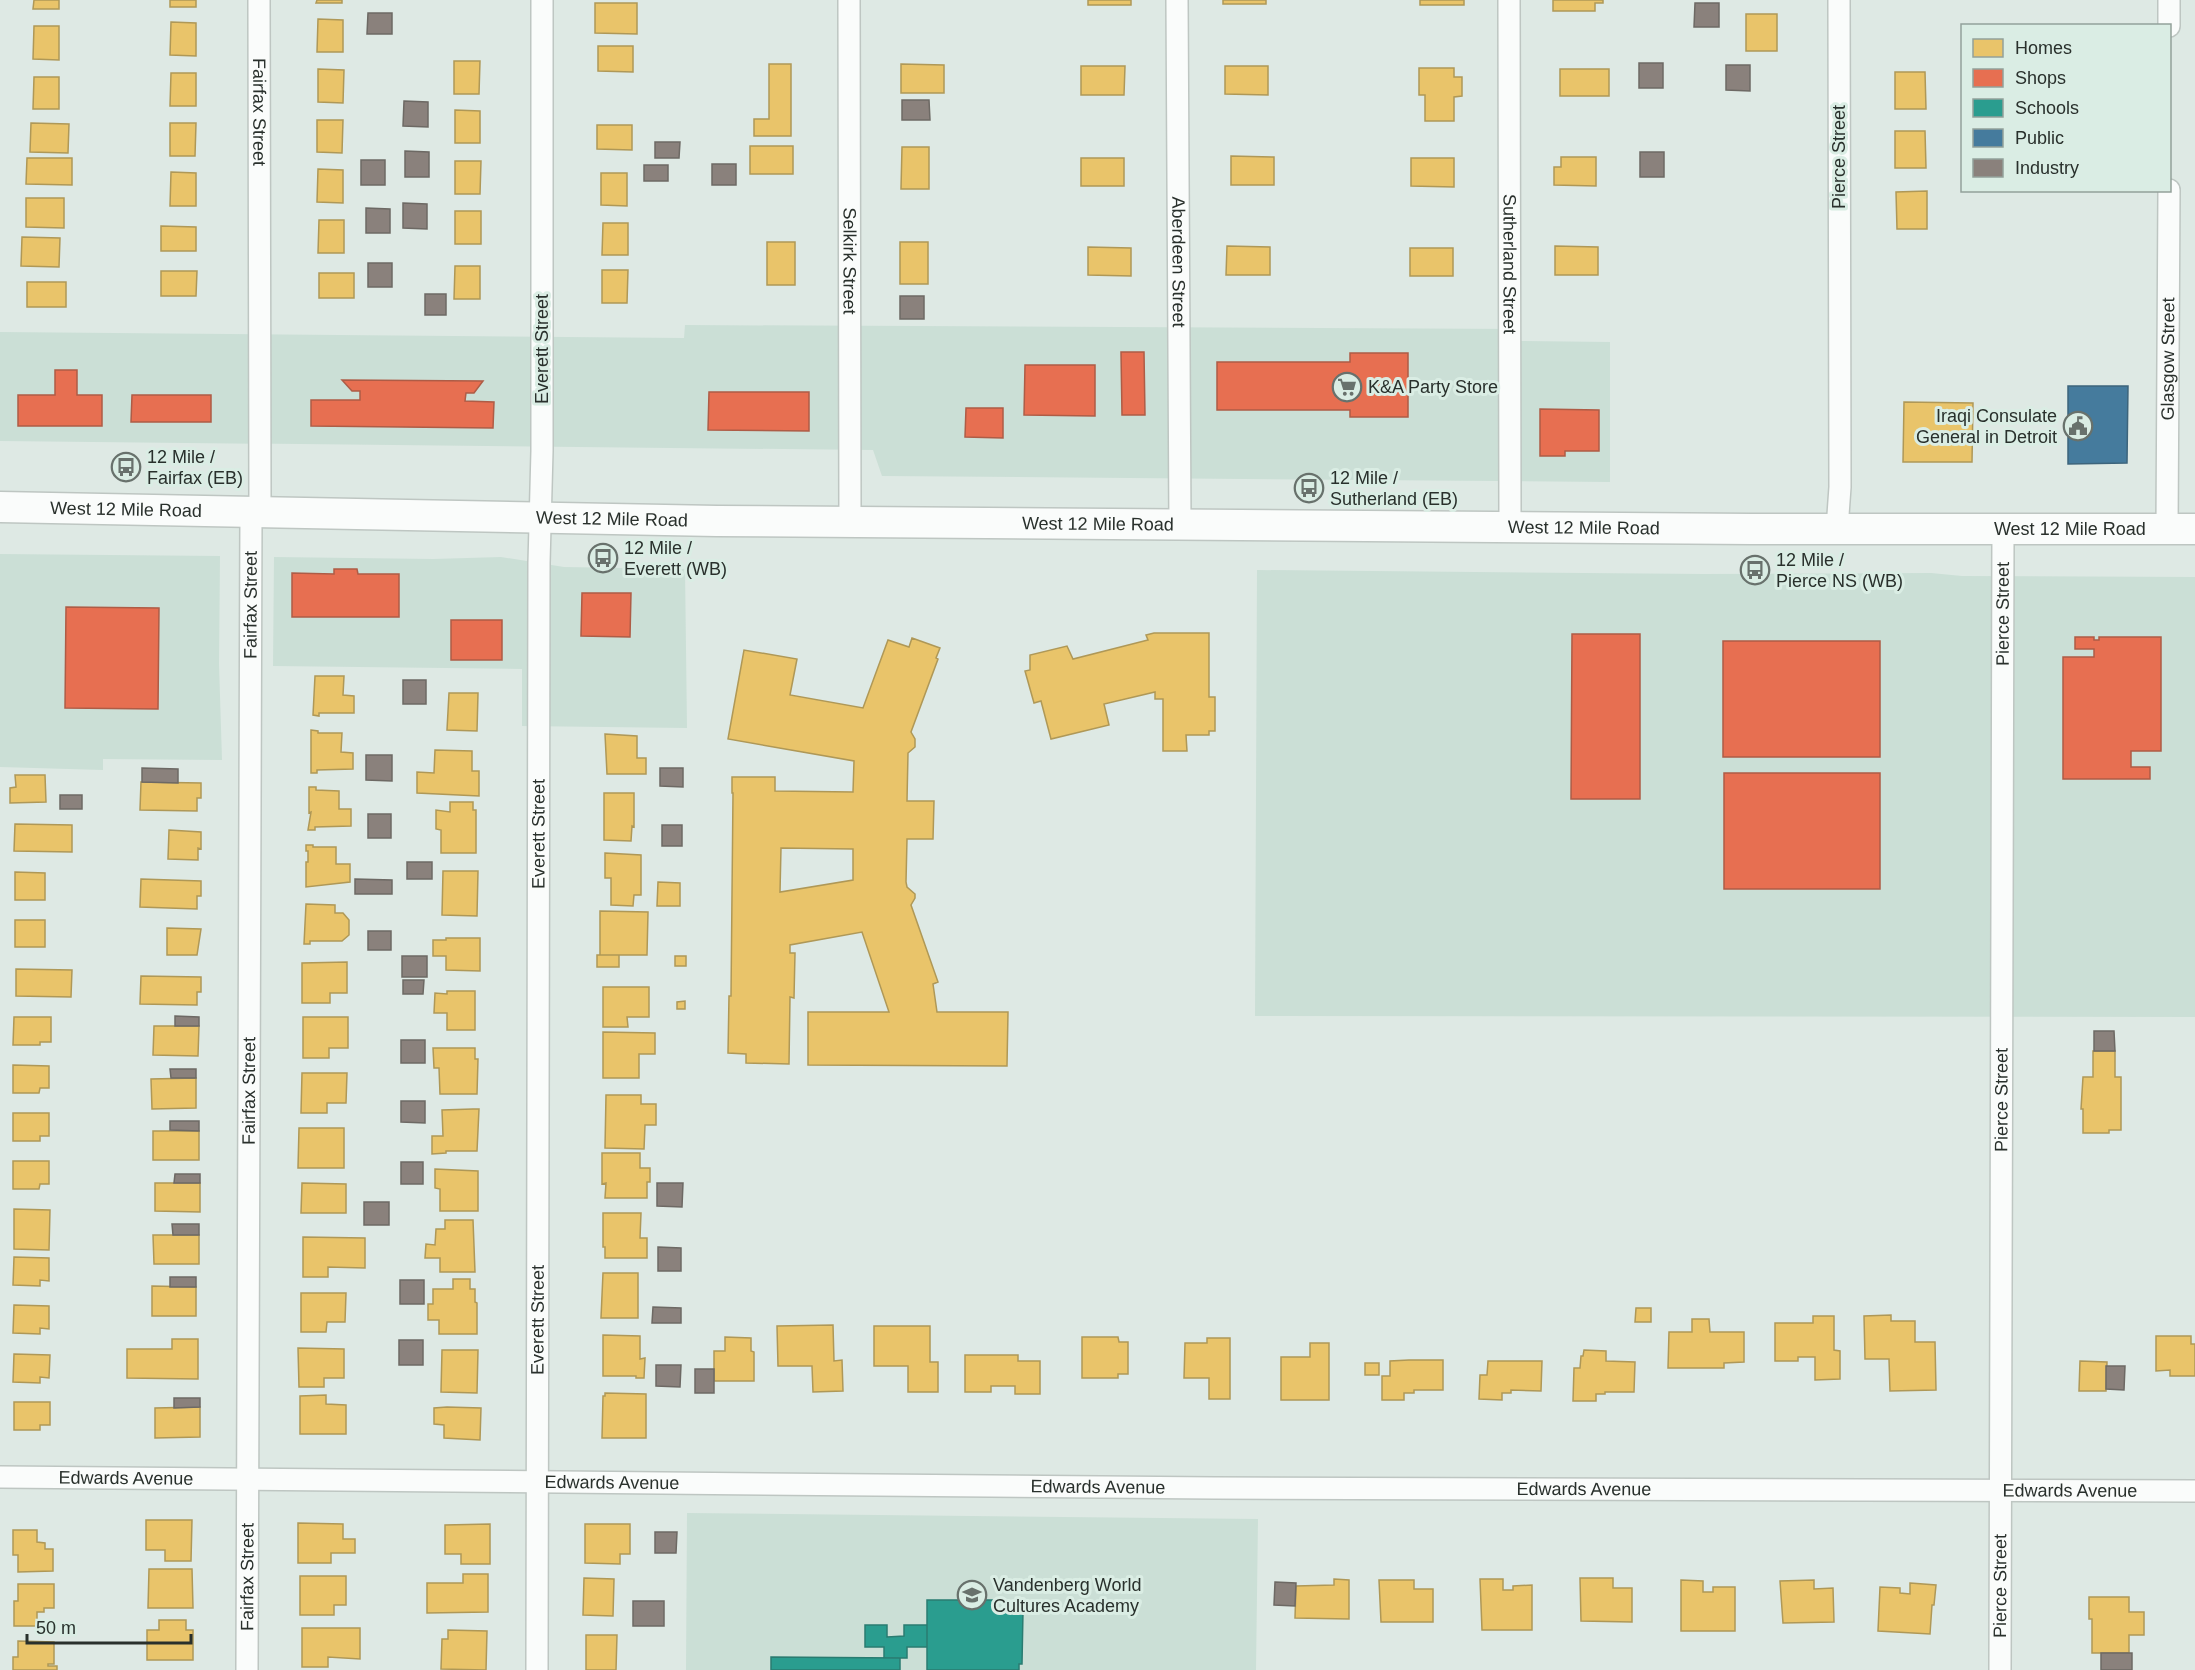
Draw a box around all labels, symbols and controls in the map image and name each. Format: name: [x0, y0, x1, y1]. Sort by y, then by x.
legend: [1961, 24, 2171, 192]
text: Homes: [2015, 38, 2072, 58]
street label: Fairfax Street: [249, 58, 269, 166]
text: Shops: [2015, 68, 2066, 88]
text: Schools: [2015, 98, 2079, 118]
street label: Pierce Street: [1829, 105, 1849, 209]
text: Public: [2015, 128, 2064, 148]
text: Industry: [2015, 158, 2079, 178]
street label: Sutherland Street: [1499, 194, 1520, 334]
street label: Aberdeen Street: [1168, 196, 1189, 328]
street label: Selkirk Street: [839, 207, 860, 315]
street label: Everett Street: [532, 294, 552, 404]
street label: Glasgow Street: [2158, 297, 2178, 421]
supermarket icon: K&A Party Store: [1331, 371, 1363, 403]
place label: K&A Party Store: [1368, 377, 1498, 397]
place label: Iraqi Consulate General in Detroit: [1916, 406, 2057, 447]
public building icon: Iraqi Consulate General in Detroit: [2062, 410, 2094, 442]
place label: 12 Mile / Fairfax (EB): [147, 447, 243, 488]
bus stop icon: 12 Mile / Fairfax (EB): [110, 451, 142, 483]
place label: 12 Mile / Sutherland (EB): [1330, 468, 1458, 509]
bus stop icon: 12 Mile / Sutherland (EB): [1293, 472, 1325, 504]
street label: West 12 Mile Road: [50, 498, 202, 521]
street label: West 12 Mile Road: [536, 507, 688, 530]
street label: West 12 Mile Road: [1022, 513, 1174, 535]
street label: West 12 Mile Road: [1508, 517, 1660, 538]
street label: West 12 Mile Road: [1994, 519, 2146, 539]
place label: 12 Mile / Everett (WB): [624, 538, 727, 579]
bus stop icon: 12 Mile / Everett (WB): [587, 542, 619, 574]
place label: 12 Mile / Pierce NS (WB): [1776, 550, 1903, 591]
street label: Fairfax Street: [240, 551, 261, 659]
bus stop icon: 12 Mile / Pierce NS (WB): [1739, 554, 1771, 586]
street label: Pierce Street: [1993, 562, 2013, 666]
street label: Everett Street: [528, 779, 549, 889]
street label: Fairfax Street: [239, 1037, 259, 1145]
street label: Pierce Street: [1991, 1048, 2012, 1152]
street label: Everett Street: [528, 1265, 548, 1375]
street label: Edwards Avenue: [58, 1468, 193, 1489]
street label: Edwards Avenue: [544, 1472, 679, 1493]
street label: Edwards Avenue: [1030, 1476, 1165, 1498]
street label: Edwards Avenue: [1517, 1479, 1651, 1499]
street label: Edwards Avenue: [2003, 1480, 2137, 1501]
street label: Fairfax Street: [237, 1523, 258, 1631]
street label: Pierce Street: [1990, 1534, 2010, 1638]
place label: Vandenberg World Cultures Academy: [993, 1575, 1141, 1616]
school or university icon: Vandenberg World Cultures Academy: [956, 1579, 988, 1611]
scale bar: [27, 1607, 190, 1645]
text: 50 m: [36, 1618, 76, 1638]

